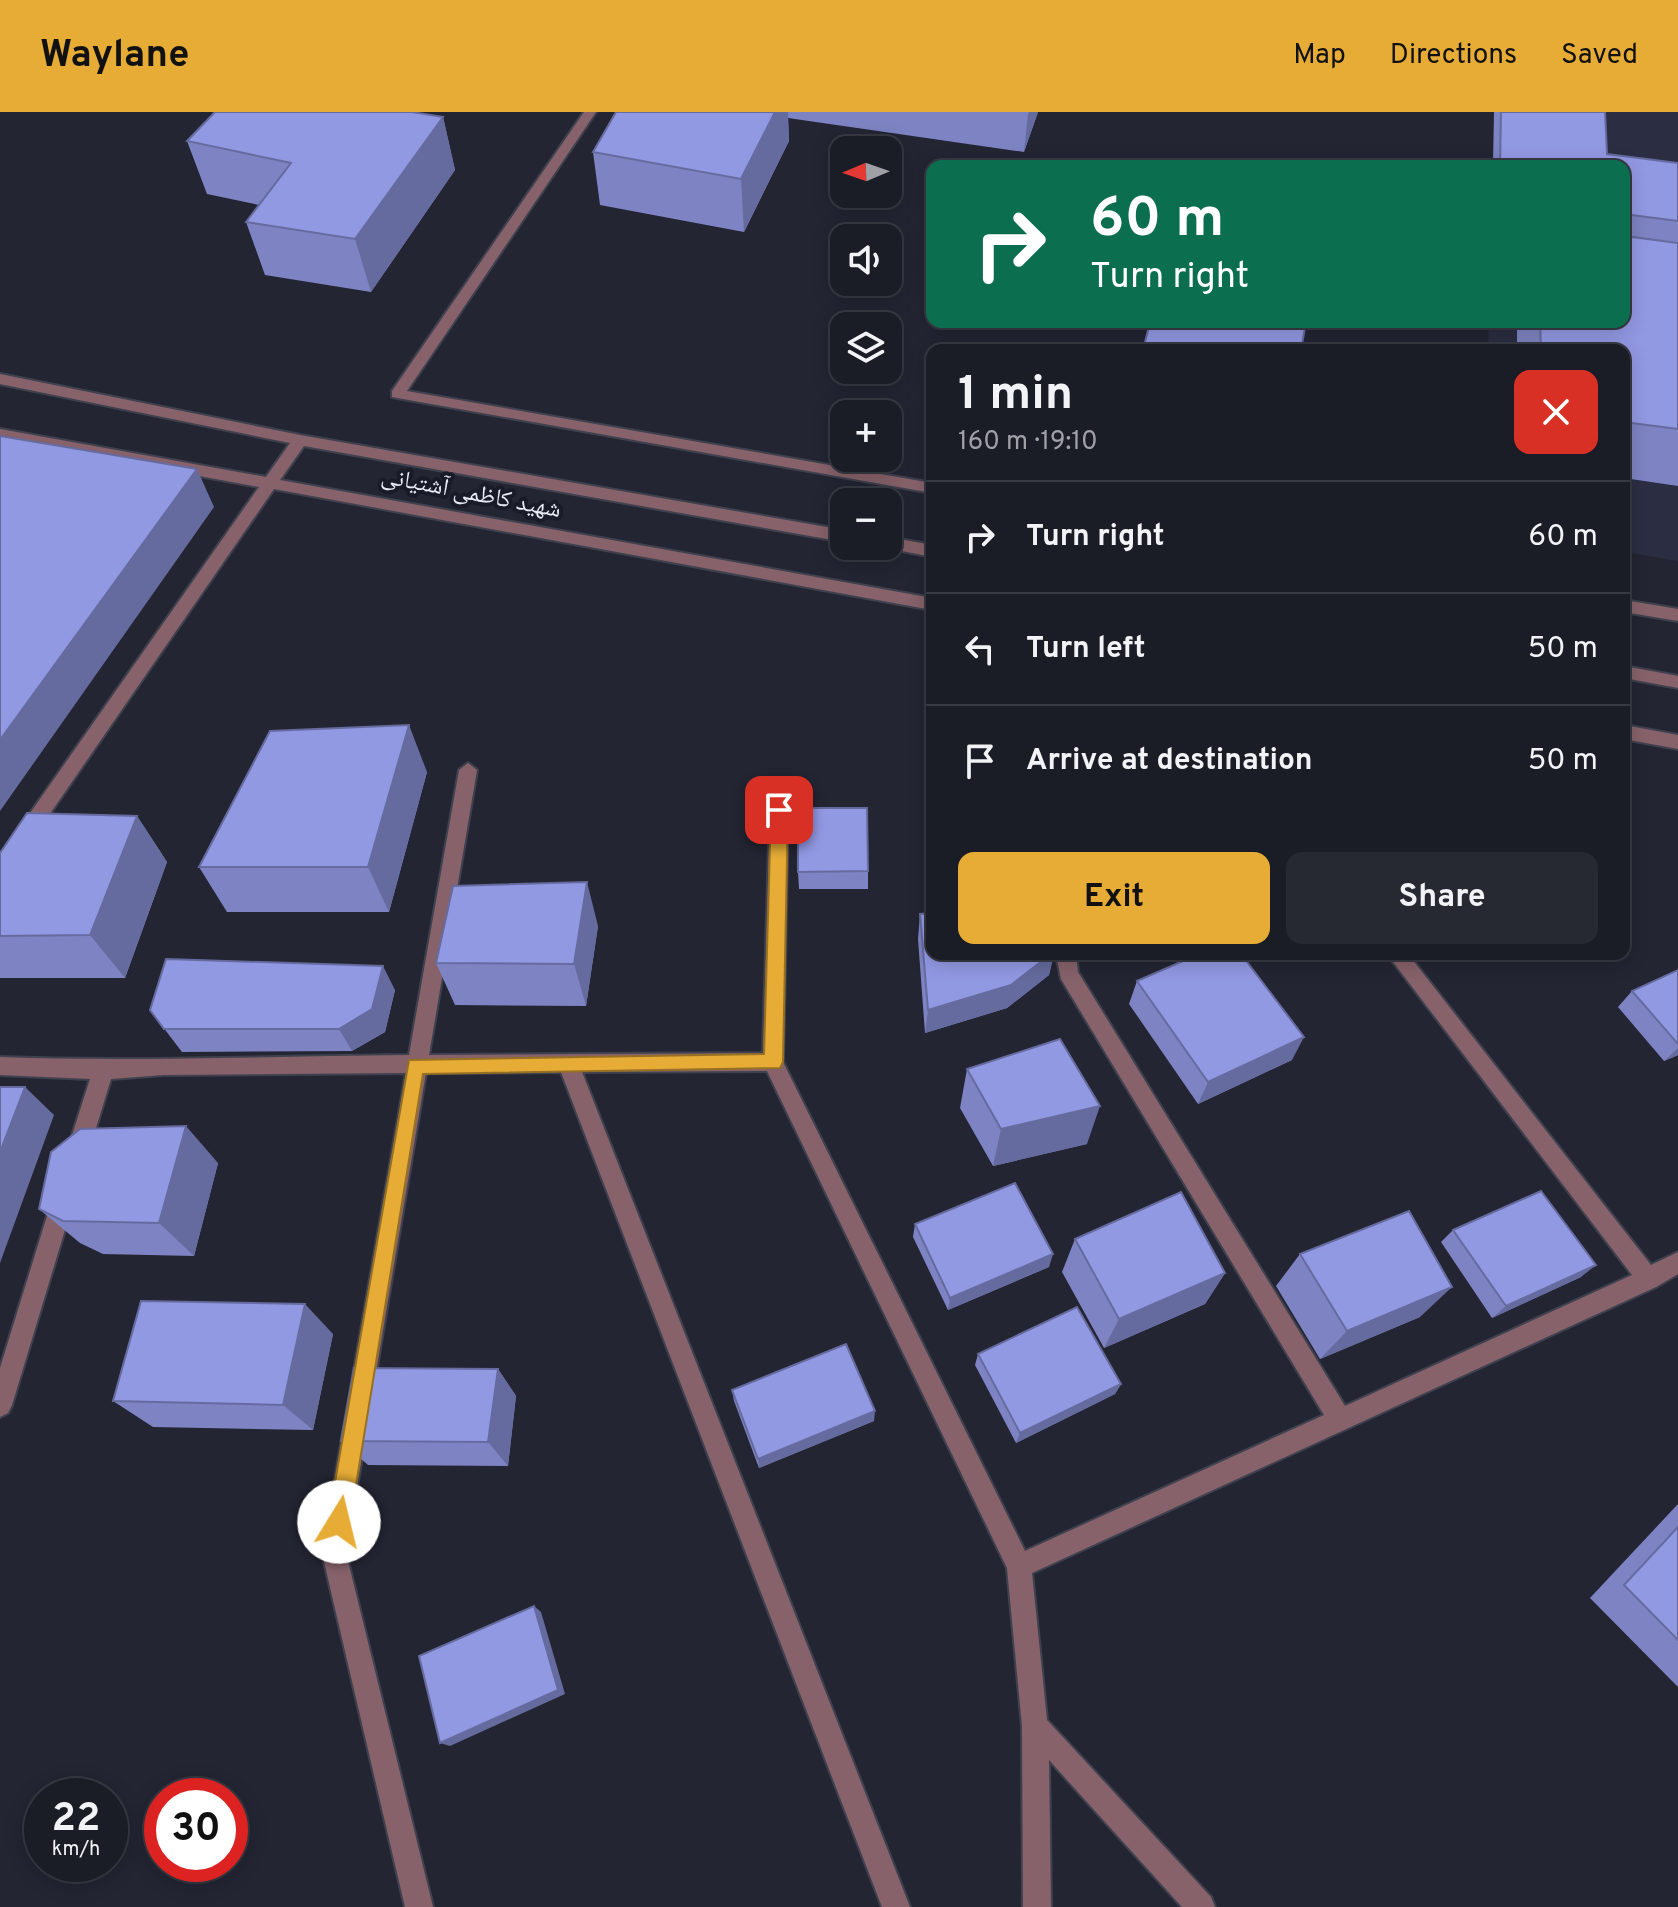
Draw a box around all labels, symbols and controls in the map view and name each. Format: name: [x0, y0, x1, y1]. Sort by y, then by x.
text: Waylane: [40, 32, 189, 81]
text: Map: [1293, 38, 1346, 74]
text: Directions: [1390, 38, 1517, 74]
text: Saved: [1561, 38, 1638, 74]
north arrow: [830, 136, 902, 208]
map controls: [830, 136, 902, 560]
text: 60 m: [1090, 186, 1224, 256]
icon: right: [958, 192, 1062, 296]
button: sound: [830, 224, 902, 296]
text: Turn right: [1090, 255, 1249, 301]
button: layers: [830, 312, 902, 384]
text: 1 min: [958, 366, 1073, 426]
button: close: [1514, 370, 1598, 454]
button: +: [830, 400, 902, 472]
text: 160 m · 19:10: [958, 426, 1098, 459]
street label: شهید کاظمی آشتیانی: [379, 462, 563, 526]
button: −: [830, 488, 902, 560]
icon: right: [958, 515, 1002, 559]
text: Turn right: [1026, 519, 1164, 556]
text: 60 m: [1528, 519, 1598, 556]
icon: left: [958, 627, 1002, 671]
text: Turn left: [1026, 631, 1146, 668]
text: 50 m: [1528, 631, 1598, 668]
icon: arrive: [958, 739, 1002, 783]
text: Arrive at destination: [1026, 743, 1312, 780]
text: 50 m: [1528, 743, 1598, 780]
pin: [745, 776, 813, 844]
icon: arrive: [757, 788, 801, 832]
button: Exit: [958, 852, 1270, 944]
button: Share: [1286, 852, 1598, 944]
position arrow: [297, 1480, 381, 1564]
speed limit sign: 30: [144, 1778, 248, 1882]
text: 22: [52, 1795, 100, 1845]
text: km/h: [52, 1837, 100, 1863]

